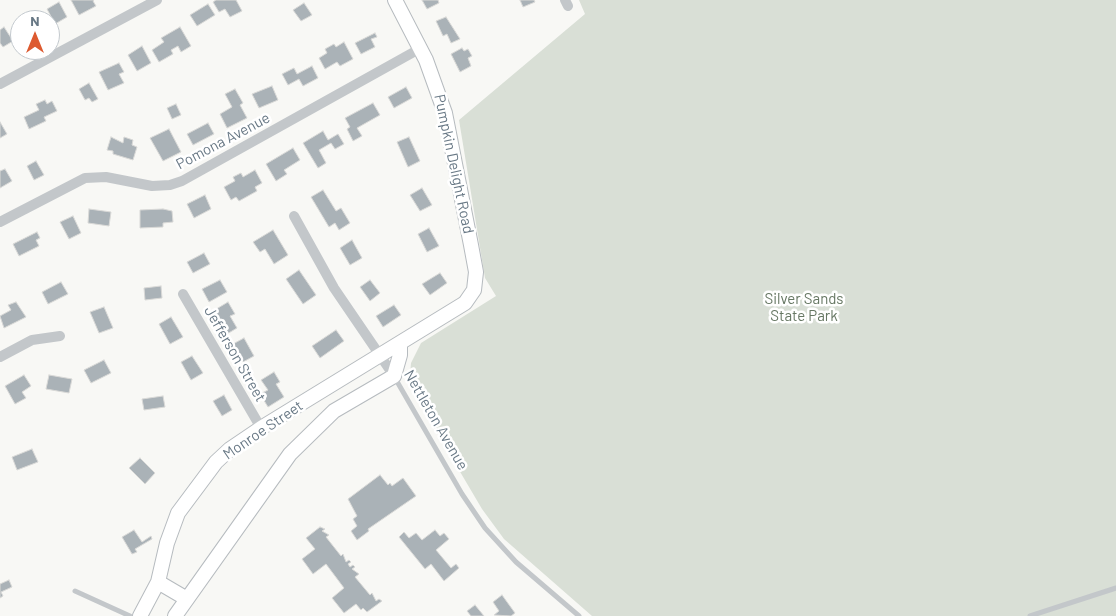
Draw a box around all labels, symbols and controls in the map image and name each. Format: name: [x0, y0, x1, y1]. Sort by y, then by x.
north arrow: [10, 10, 60, 60]
text: N: [30, 12, 40, 29]
street label: Pumpkin Delight Road: [430, 93, 478, 235]
street label: Pomona Avenue: [173, 109, 273, 173]
park label: Silver Sands State Park: [764, 290, 844, 325]
street label: Jefferson Street: [200, 303, 270, 405]
street label: Nettleton Avenue: [400, 367, 472, 473]
street label: Monroe Street: [220, 397, 306, 463]

